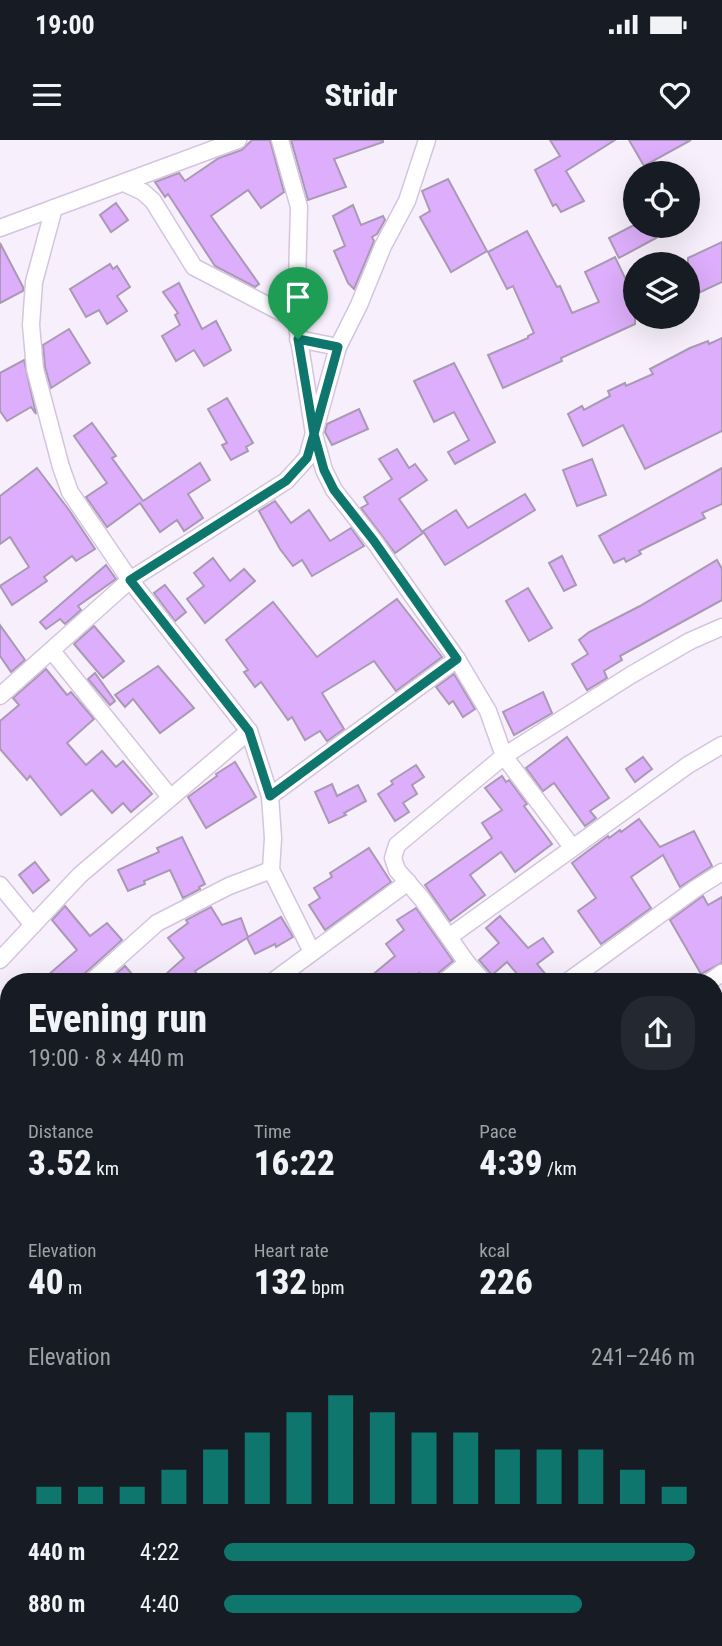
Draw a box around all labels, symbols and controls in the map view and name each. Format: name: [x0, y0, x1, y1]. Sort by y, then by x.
text: 19:00: [35, 10, 95, 40]
icon: menu: [28, 76, 66, 114]
text: Stridr: [324, 76, 398, 114]
icon: heart: [656, 76, 694, 114]
map controls: [623, 161, 700, 329]
button: locate: [623, 161, 700, 238]
button: layers: [623, 252, 700, 329]
pin: [268, 267, 328, 339]
icon: arrive: [279, 278, 317, 316]
button: share: [621, 996, 695, 1070]
text: Evening run: [28, 997, 207, 1041]
text: 19:00 · 8 × 440 m: [28, 1045, 184, 1072]
text: Distance: [28, 1120, 93, 1143]
text: Time: [254, 1120, 291, 1143]
text: Pace: [479, 1120, 517, 1143]
text: 3.52: [28, 1143, 92, 1184]
text: 16:22: [254, 1143, 335, 1184]
text: 4:39: [479, 1143, 543, 1184]
text: km: [92, 1157, 119, 1180]
text: /km: [543, 1157, 577, 1180]
text: Elevation: [28, 1239, 96, 1262]
text: Heart rate: [254, 1239, 329, 1262]
text: kcal: [479, 1239, 510, 1262]
text: 40: [28, 1262, 64, 1303]
text: 132: [254, 1262, 307, 1303]
text: 226: [479, 1262, 533, 1303]
text: m: [64, 1276, 82, 1299]
text: bpm: [307, 1276, 344, 1299]
text: Elevation: [28, 1344, 111, 1371]
text: 241–246 m: [591, 1344, 695, 1371]
text: 440 m: [28, 1539, 85, 1566]
text: 4:22: [140, 1539, 179, 1566]
text: 880 m: [28, 1591, 85, 1618]
text: 4:40: [140, 1591, 179, 1618]

